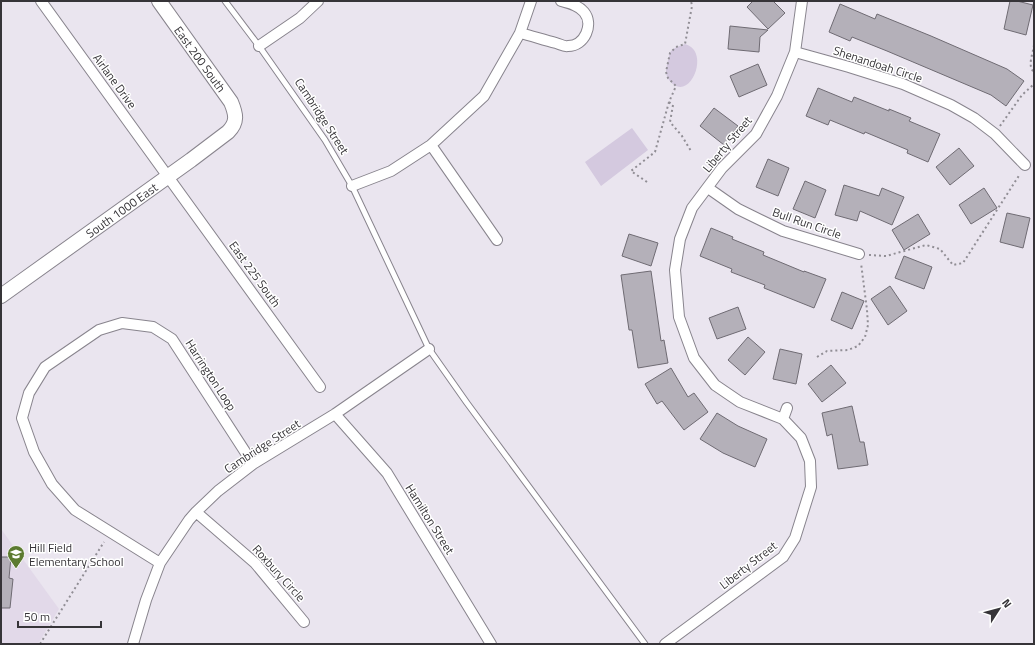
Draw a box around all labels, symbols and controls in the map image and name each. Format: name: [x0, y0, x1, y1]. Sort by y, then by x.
street label: East 200 South: [169, 22, 231, 96]
street label: Shenandoah Circle: [831, 41, 925, 87]
street label: Airlane Drive: [88, 49, 142, 113]
street label: Cambridge Street: [290, 74, 354, 159]
street label: Liberty Street: [698, 111, 757, 176]
street label: South 1000 East: [81, 177, 162, 242]
street label: Bull Run Circle: [770, 202, 844, 244]
street label: East 225 South: [224, 237, 286, 311]
street label: Harrington Loop: [181, 335, 241, 415]
street label: Cambridge Street: [220, 414, 305, 478]
street label: Hamilton Street: [401, 480, 460, 559]
street label: Liberty Street: [715, 536, 781, 594]
place label: Hill Field Elementary School: [29, 538, 123, 571]
street label: Roxbury Circle: [248, 540, 310, 606]
school or university icon: Hill Field Elementary School: [6, 544, 26, 569]
north arrow: [979, 589, 1019, 629]
text: N: [998, 595, 1016, 611]
scale bar: [18, 603, 101, 629]
text: 50 m: [24, 607, 50, 626]

